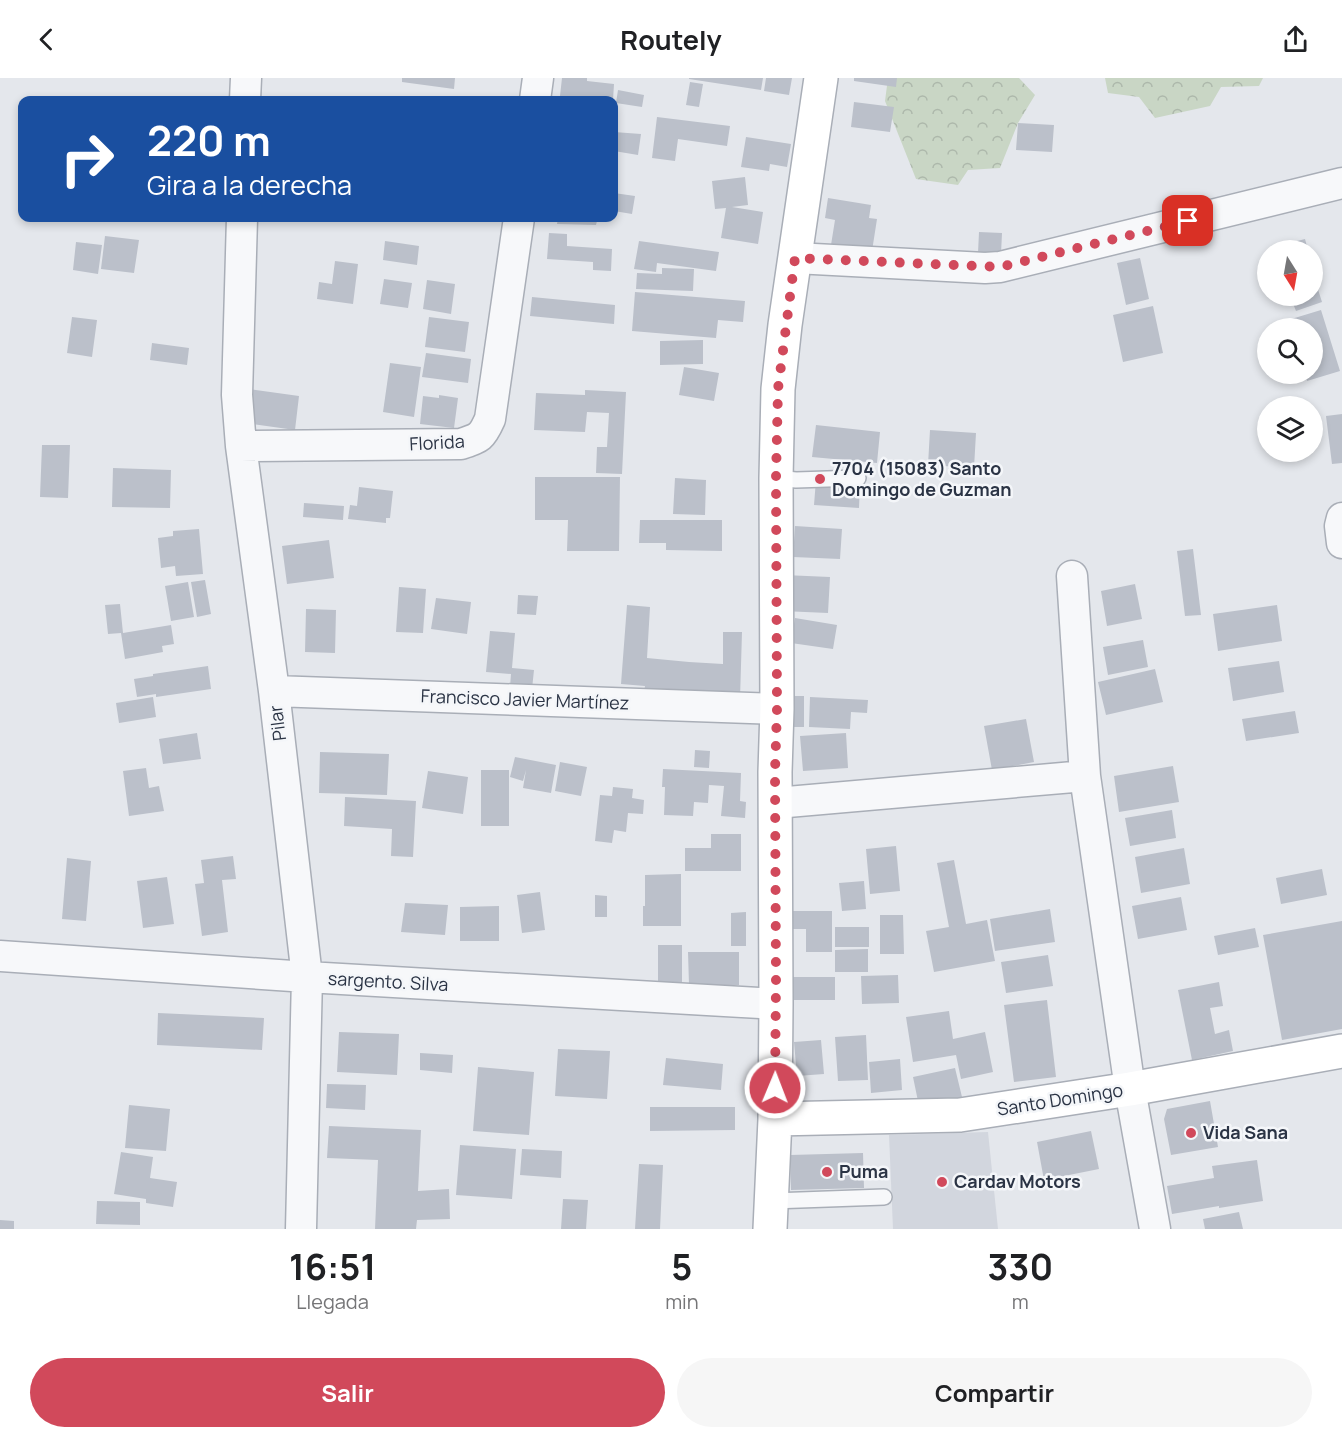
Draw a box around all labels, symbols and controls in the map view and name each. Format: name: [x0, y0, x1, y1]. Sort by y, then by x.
text: Routely: [620, 21, 722, 58]
icon: back: [30, 23, 63, 56]
icon: share: [1279, 23, 1312, 56]
text: 220 m: [147, 111, 271, 169]
icon: right: [48, 120, 126, 198]
text: Gira a la derecha: [147, 166, 352, 203]
pin: [1162, 195, 1213, 246]
icon: arrive: [1171, 204, 1204, 237]
north arrow: [1257, 240, 1323, 306]
map controls: [1257, 240, 1323, 462]
button: search: [1257, 318, 1323, 384]
button: layers: [1257, 396, 1323, 462]
street label: Florida: [409, 429, 465, 455]
place label: 7704 (15083) Santo Domingo de Guzman: [832, 456, 1011, 501]
marker: 7704 (15083) Santo Domingo de Guzman: [813, 472, 827, 486]
street label: Francisco Javier Martínez: [420, 683, 630, 715]
street label: Pilar: [263, 703, 291, 742]
street label: sargento. Silva: [327, 966, 449, 996]
position arrow: [743, 1056, 807, 1120]
street label: Santo Domingo: [995, 1077, 1124, 1121]
place label: Vida Sana: [1203, 1120, 1288, 1144]
marker: Vida Sana: [1184, 1126, 1198, 1140]
place label: Puma: [839, 1159, 888, 1183]
marker: Puma: [820, 1165, 834, 1179]
place label: Cardav Motors: [954, 1169, 1081, 1193]
marker: Cardav Motors: [935, 1175, 949, 1189]
text: 16:51: [289, 1242, 376, 1291]
text: 5: [671, 1242, 692, 1291]
text: 330: [988, 1242, 1053, 1291]
text: Llegada: [296, 1288, 369, 1315]
text: min: [665, 1288, 699, 1315]
text: m: [1012, 1288, 1029, 1315]
button: Salir: [30, 1358, 665, 1427]
button: Compartir: [677, 1358, 1312, 1427]

